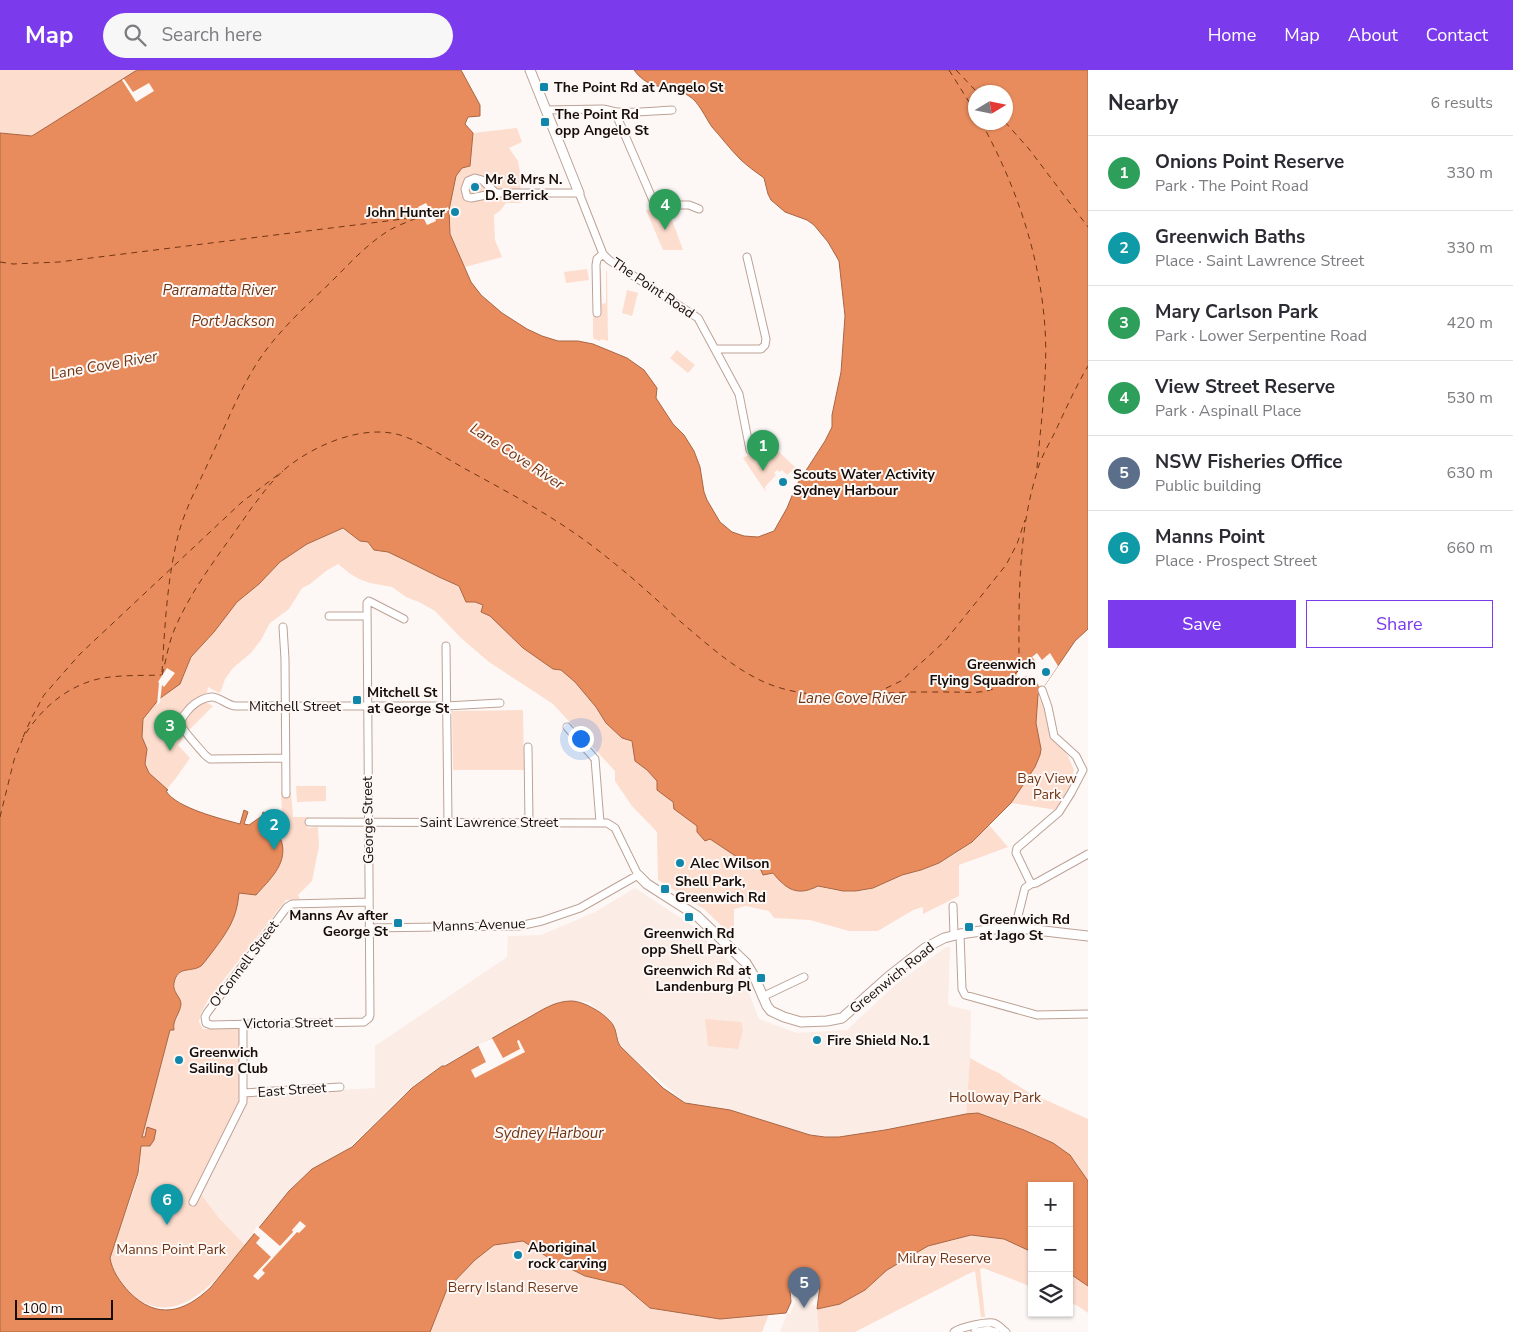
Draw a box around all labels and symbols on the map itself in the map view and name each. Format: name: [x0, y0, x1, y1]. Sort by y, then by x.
place label: The Point Rd at Angelo St: [554, 78, 724, 97]
marker: The Point Rd at Angelo St: [538, 81, 550, 93]
north arrow: [968, 85, 1013, 130]
place label: The Point Rd opp Angelo St: [555, 105, 649, 140]
marker: The Point Rd opp Angelo St: [539, 116, 551, 128]
place label: Mr & Mrs N. D. Berrick: [485, 170, 563, 205]
marker: Mr & Mrs N. D. Berrick: [469, 181, 481, 193]
pin: 4: [649, 189, 681, 230]
place label: John Hunter: [365, 203, 446, 222]
marker: John Hunter: [449, 206, 461, 218]
street label: The Point Road: [608, 253, 698, 323]
water label: Parramatta River: [162, 280, 276, 300]
water label: Port Jackson: [191, 311, 275, 331]
water label: Lane Cove River: [49, 346, 160, 384]
water label: Lane Cove River: [466, 418, 568, 494]
pin: 1: [747, 430, 779, 471]
place label: Scouts Water Activity Sydney Harbour: [793, 465, 935, 500]
marker: Scouts Water Activity Sydney Harbour: [777, 476, 789, 488]
place label: Greenwich Flying Squadron: [929, 655, 1036, 690]
marker: Greenwich Flying Squadron: [1040, 666, 1052, 678]
place label: Mitchell St at George St: [367, 683, 450, 718]
water label: Lane Cove River: [798, 688, 907, 708]
marker: Mitchell St at George St: [351, 694, 363, 706]
street label: Mitchell Street: [249, 697, 341, 716]
pin: 3: [154, 710, 186, 751]
your location: [568, 726, 594, 752]
park label: Bay View Park: [1017, 769, 1077, 804]
street label: George Street: [358, 776, 378, 864]
pin: 2: [258, 809, 290, 850]
street label: Saint Lawrence Street: [420, 813, 558, 832]
place label: Alec Wilson: [690, 854, 769, 873]
marker: Alec Wilson: [674, 857, 686, 869]
place label: Shell Park, Greenwich Rd: [675, 872, 766, 907]
marker: Shell Park, Greenwich Rd: [659, 883, 671, 895]
place label: Manns Av after George St: [289, 906, 389, 941]
place label: Greenwich Rd at Jago St: [979, 910, 1070, 945]
marker: Greenwich Rd opp Shell Park: [683, 911, 695, 923]
street label: Manns Avenue: [432, 914, 526, 936]
street label: O'Connell Street: [205, 917, 283, 1011]
marker: Manns Av after George St: [392, 917, 404, 929]
marker: Greenwich Rd at Jago St: [963, 921, 975, 933]
place label: Greenwich Rd opp Shell Park: [641, 924, 737, 959]
street label: Greenwich Road: [846, 938, 938, 1018]
place label: Greenwich Rd at Landenburg Pl: [643, 961, 752, 996]
marker: Greenwich Rd at Landenburg Pl: [755, 972, 767, 984]
street label: Victoria Street: [242, 1013, 333, 1033]
place label: Fire Shield No.1: [827, 1031, 930, 1050]
marker: Fire Shield No.1: [811, 1034, 823, 1046]
place label: Greenwich Sailing Club: [189, 1043, 268, 1078]
marker: Greenwich Sailing Club: [173, 1054, 185, 1066]
street label: East Street: [257, 1078, 327, 1102]
park label: Holloway Park: [949, 1088, 1042, 1107]
water label: Sydney Harbour: [494, 1123, 604, 1143]
pin: 6: [151, 1184, 183, 1225]
place label: Aboriginal rock carving: [528, 1238, 607, 1273]
park label: Manns Point Park: [116, 1240, 227, 1259]
marker: Aboriginal rock carving: [512, 1249, 524, 1261]
park label: Milray Reserve: [897, 1249, 991, 1268]
pin: 5: [788, 1267, 820, 1308]
park label: Berry Island Reserve: [448, 1278, 578, 1297]
scale bar: [15, 1297, 112, 1320]

